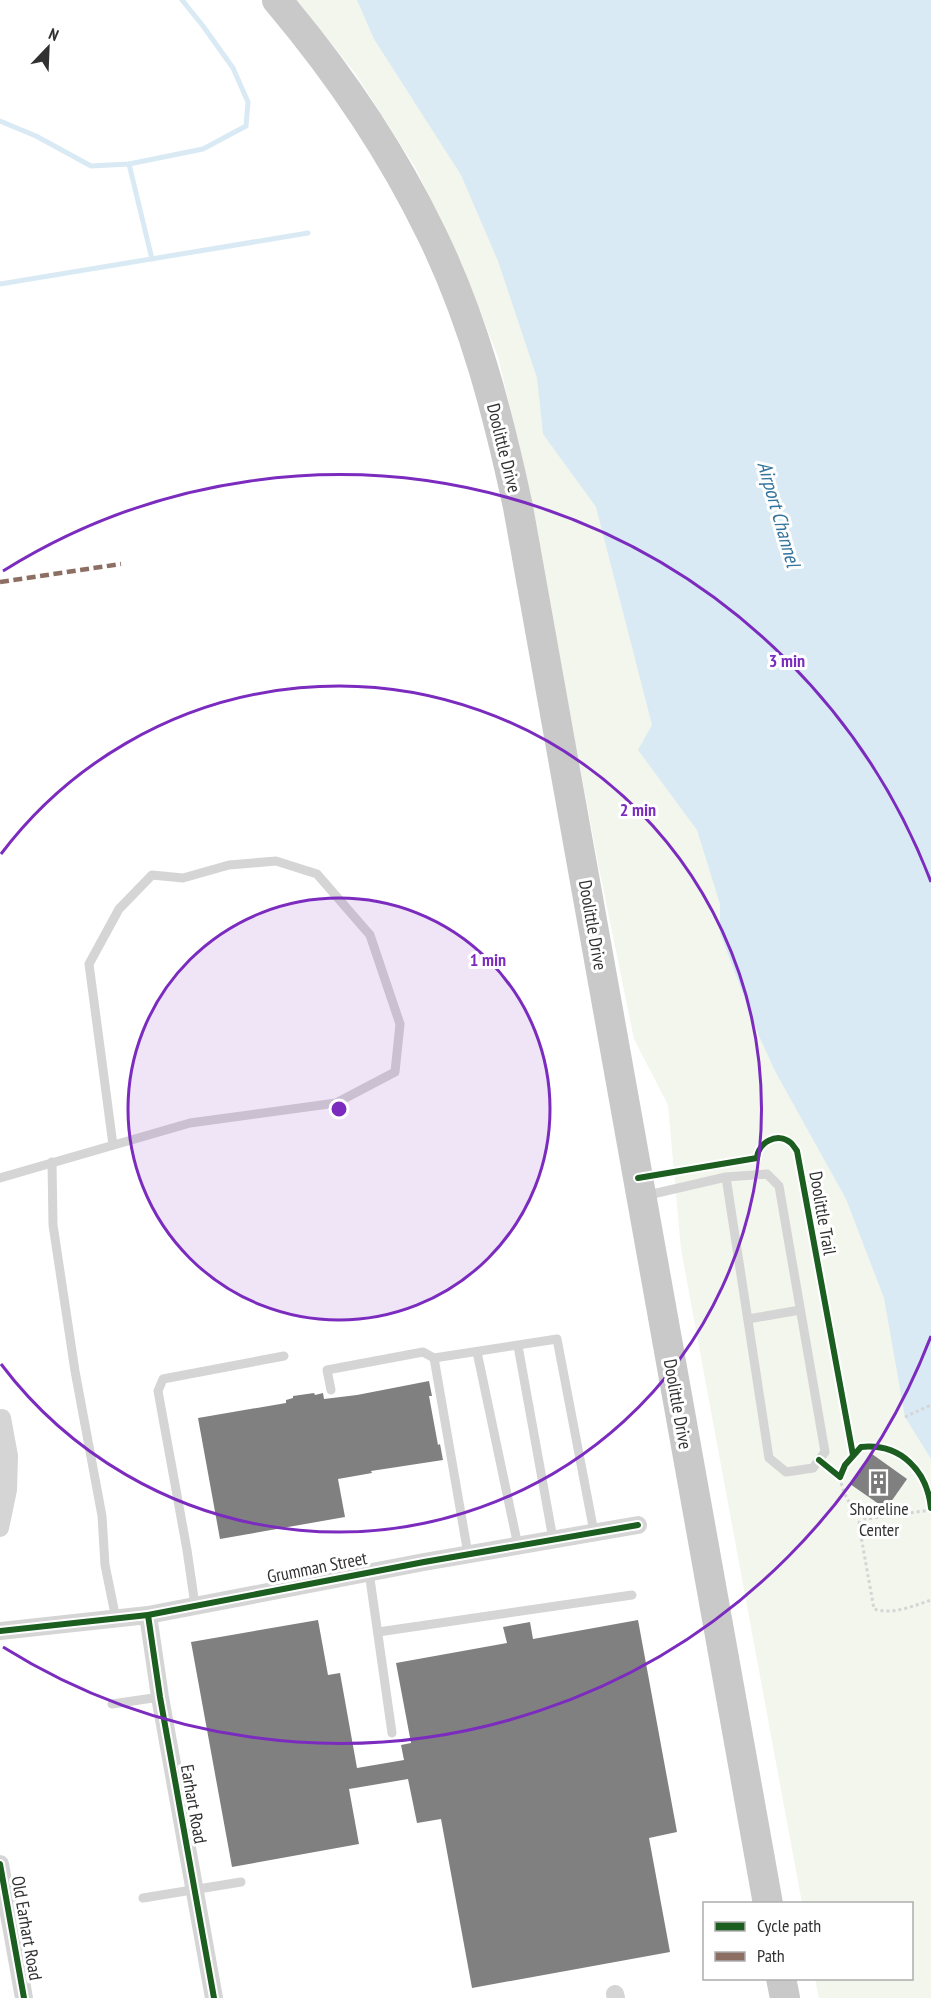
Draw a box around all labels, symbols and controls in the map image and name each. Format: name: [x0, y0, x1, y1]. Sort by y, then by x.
north arrow: [18, 18, 78, 78]
text: N: [46, 23, 62, 45]
street label: Doolittle Drive: [482, 401, 526, 495]
water label: Airport Channel: [752, 458, 807, 572]
text: 3 min: [769, 649, 805, 672]
text: 2 min: [620, 798, 656, 821]
street label: Doolittle Drive: [574, 878, 612, 972]
text: 1 min: [470, 948, 506, 971]
centre of rings: [329, 1099, 349, 1119]
street label: Doolittle Trail: [804, 1169, 842, 1258]
street label: Doolittle Drive: [659, 1357, 697, 1451]
building icon: Shoreline Center: [866, 1469, 892, 1495]
place label: Shoreline Center: [849, 1497, 909, 1541]
street label: Grumman Street: [265, 1546, 369, 1588]
street label: Earhart Road: [176, 1763, 212, 1845]
street label: Old Earhart Road: [7, 1874, 47, 1982]
legend: [703, 1902, 913, 1980]
text: Cycle path: [757, 1914, 821, 1937]
text: Path: [757, 1944, 785, 1967]

